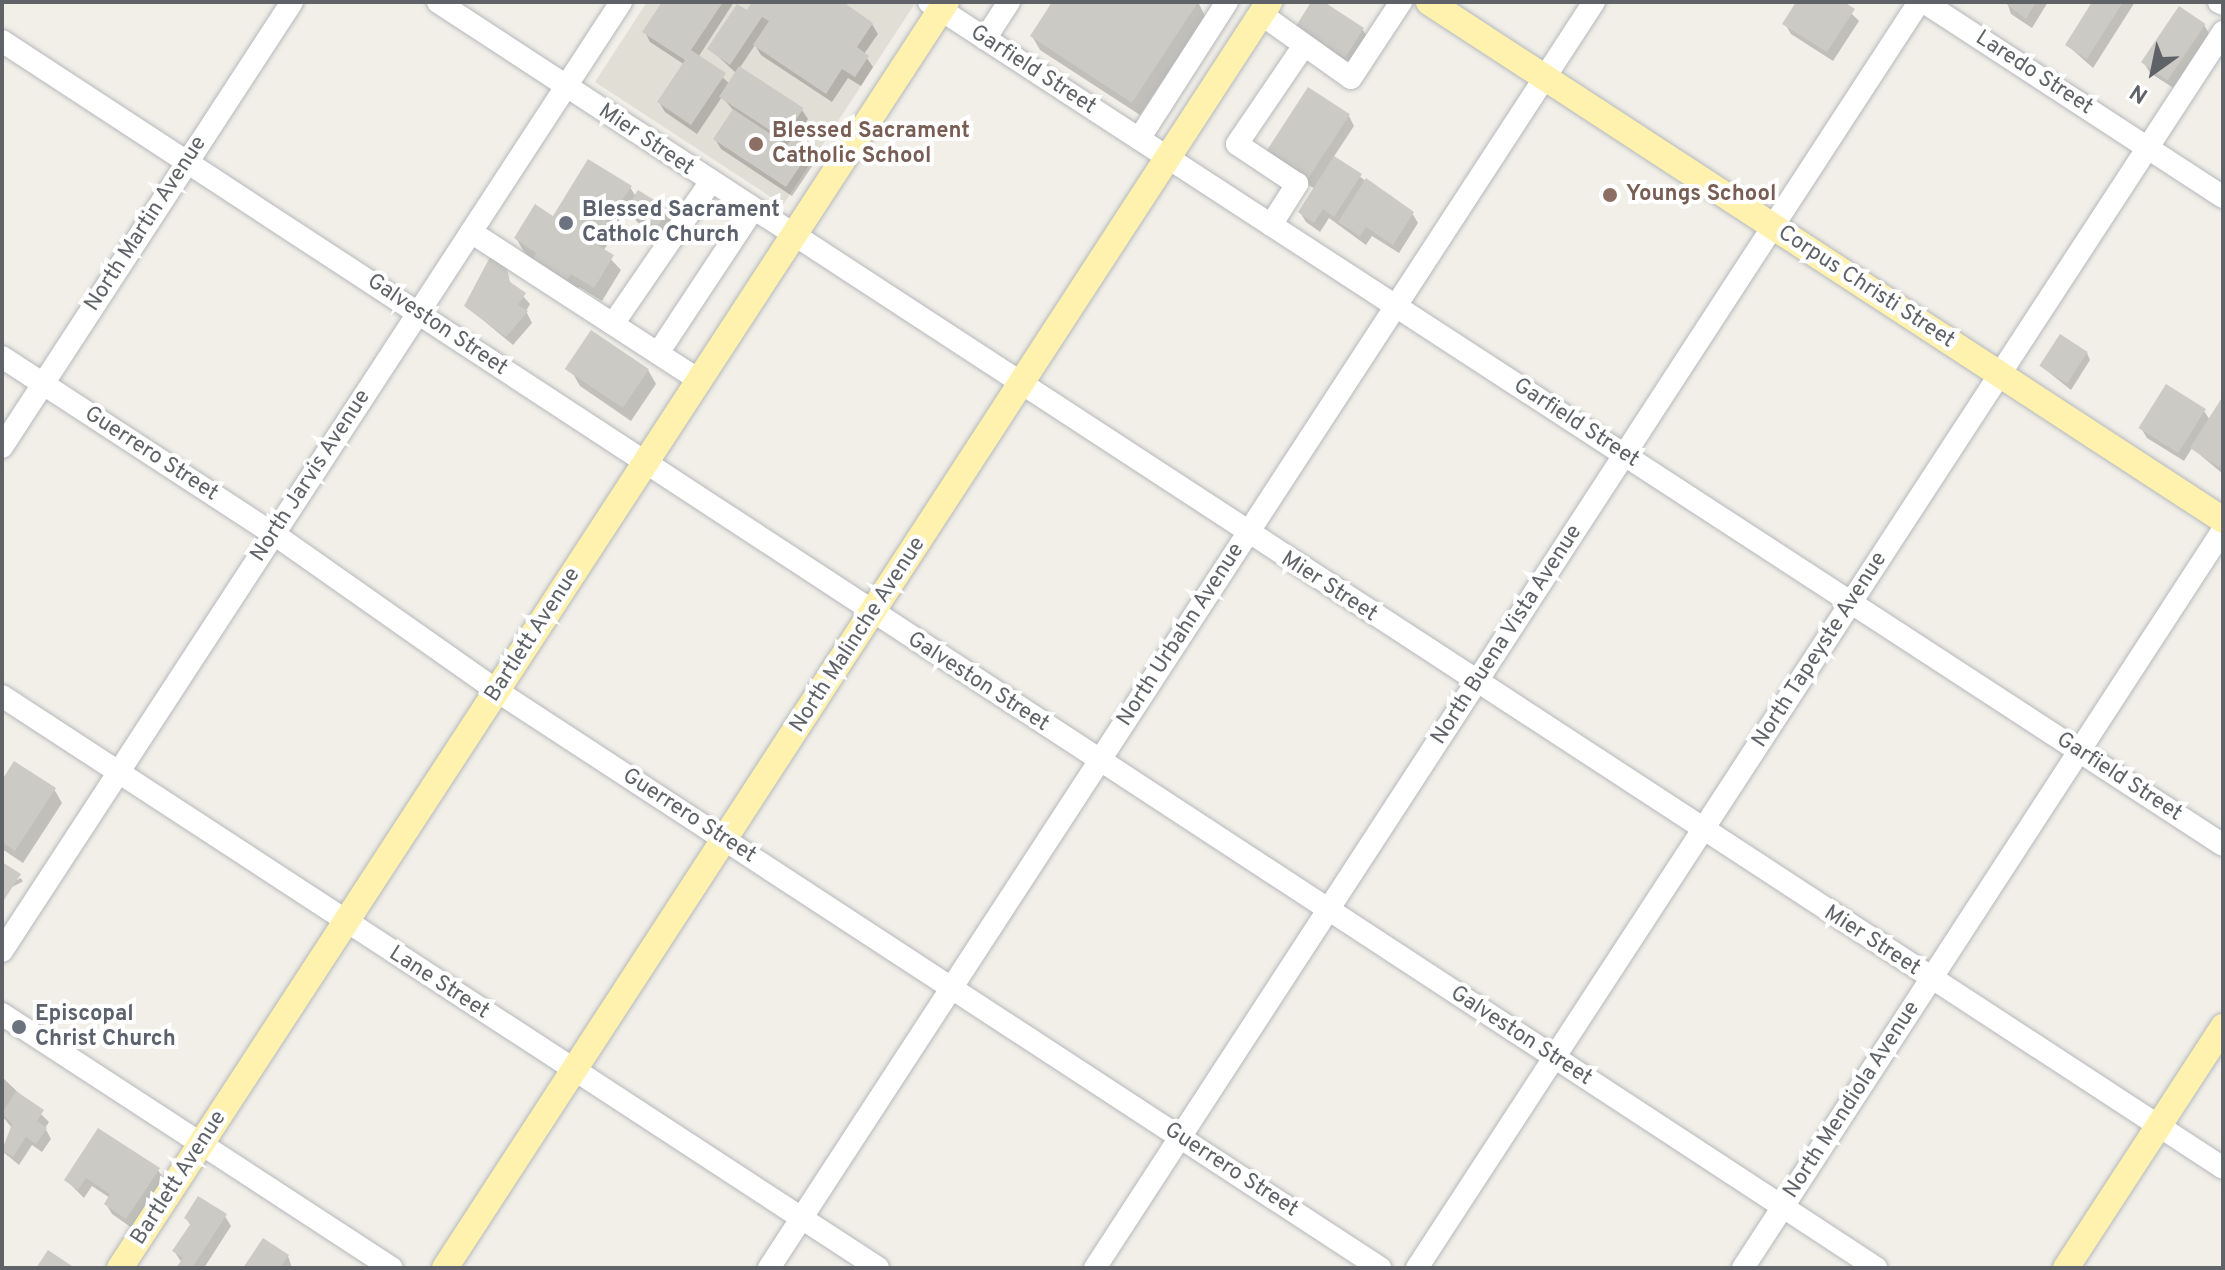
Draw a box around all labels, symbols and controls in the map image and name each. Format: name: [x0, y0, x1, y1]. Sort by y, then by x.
street label: Garfield Street: [965, 20, 1101, 120]
street label: Laredo Street: [1970, 25, 2098, 121]
north arrow: [2113, 32, 2193, 112]
text: N: [2126, 77, 2154, 108]
street label: Mier Street: [593, 98, 699, 182]
place label: Blessed Sacrament Catholic School: [772, 118, 970, 170]
street label: North Martin Avenue: [79, 131, 213, 317]
marker: Blessed Sacrament Catholic School: [747, 135, 765, 153]
place label: Youngs School: [1626, 182, 1776, 208]
marker: Youngs School: [1601, 186, 1619, 204]
place label: Blessed Sacrament Catholc Church: [582, 197, 780, 248]
marker: Blessed Sacrament Catholc Church: [557, 214, 575, 232]
street label: Corpus Christi Street: [1773, 220, 1959, 354]
street label: Galveston Street: [362, 268, 512, 382]
street label: Garfield Street: [1508, 373, 1644, 473]
street label: North Jarvis Avenue: [245, 385, 377, 567]
street label: Guerrero Street: [79, 401, 223, 507]
street label: North Buena Vista Avenue: [1426, 519, 1588, 751]
street label: North Malinche Avenue: [785, 532, 931, 738]
street label: North Urbahn Avenue: [1112, 538, 1250, 732]
street label: Mier Street: [1276, 546, 1382, 628]
street label: North Tapeyste Avenue: [1746, 547, 1894, 753]
street label: Bartlett Avenue: [480, 563, 586, 707]
street label: Galveston Street: [902, 626, 1054, 738]
street label: Garfield Street: [2051, 727, 2187, 827]
street label: Guerrero Street: [617, 763, 761, 869]
street label: Mier Street: [1819, 900, 1925, 982]
street label: Lane Street: [384, 941, 494, 1025]
street label: Galveston Street: [1445, 980, 1597, 1092]
street label: North Mendiola Avenue: [1778, 996, 1926, 1204]
place label: Episcopal Christ Church: [35, 1001, 176, 1052]
marker: Episcopal Christ Church: [10, 1018, 28, 1036]
street label: Bartlett Avenue: [126, 1106, 232, 1250]
street label: Guerrero Street: [1159, 1117, 1303, 1223]

